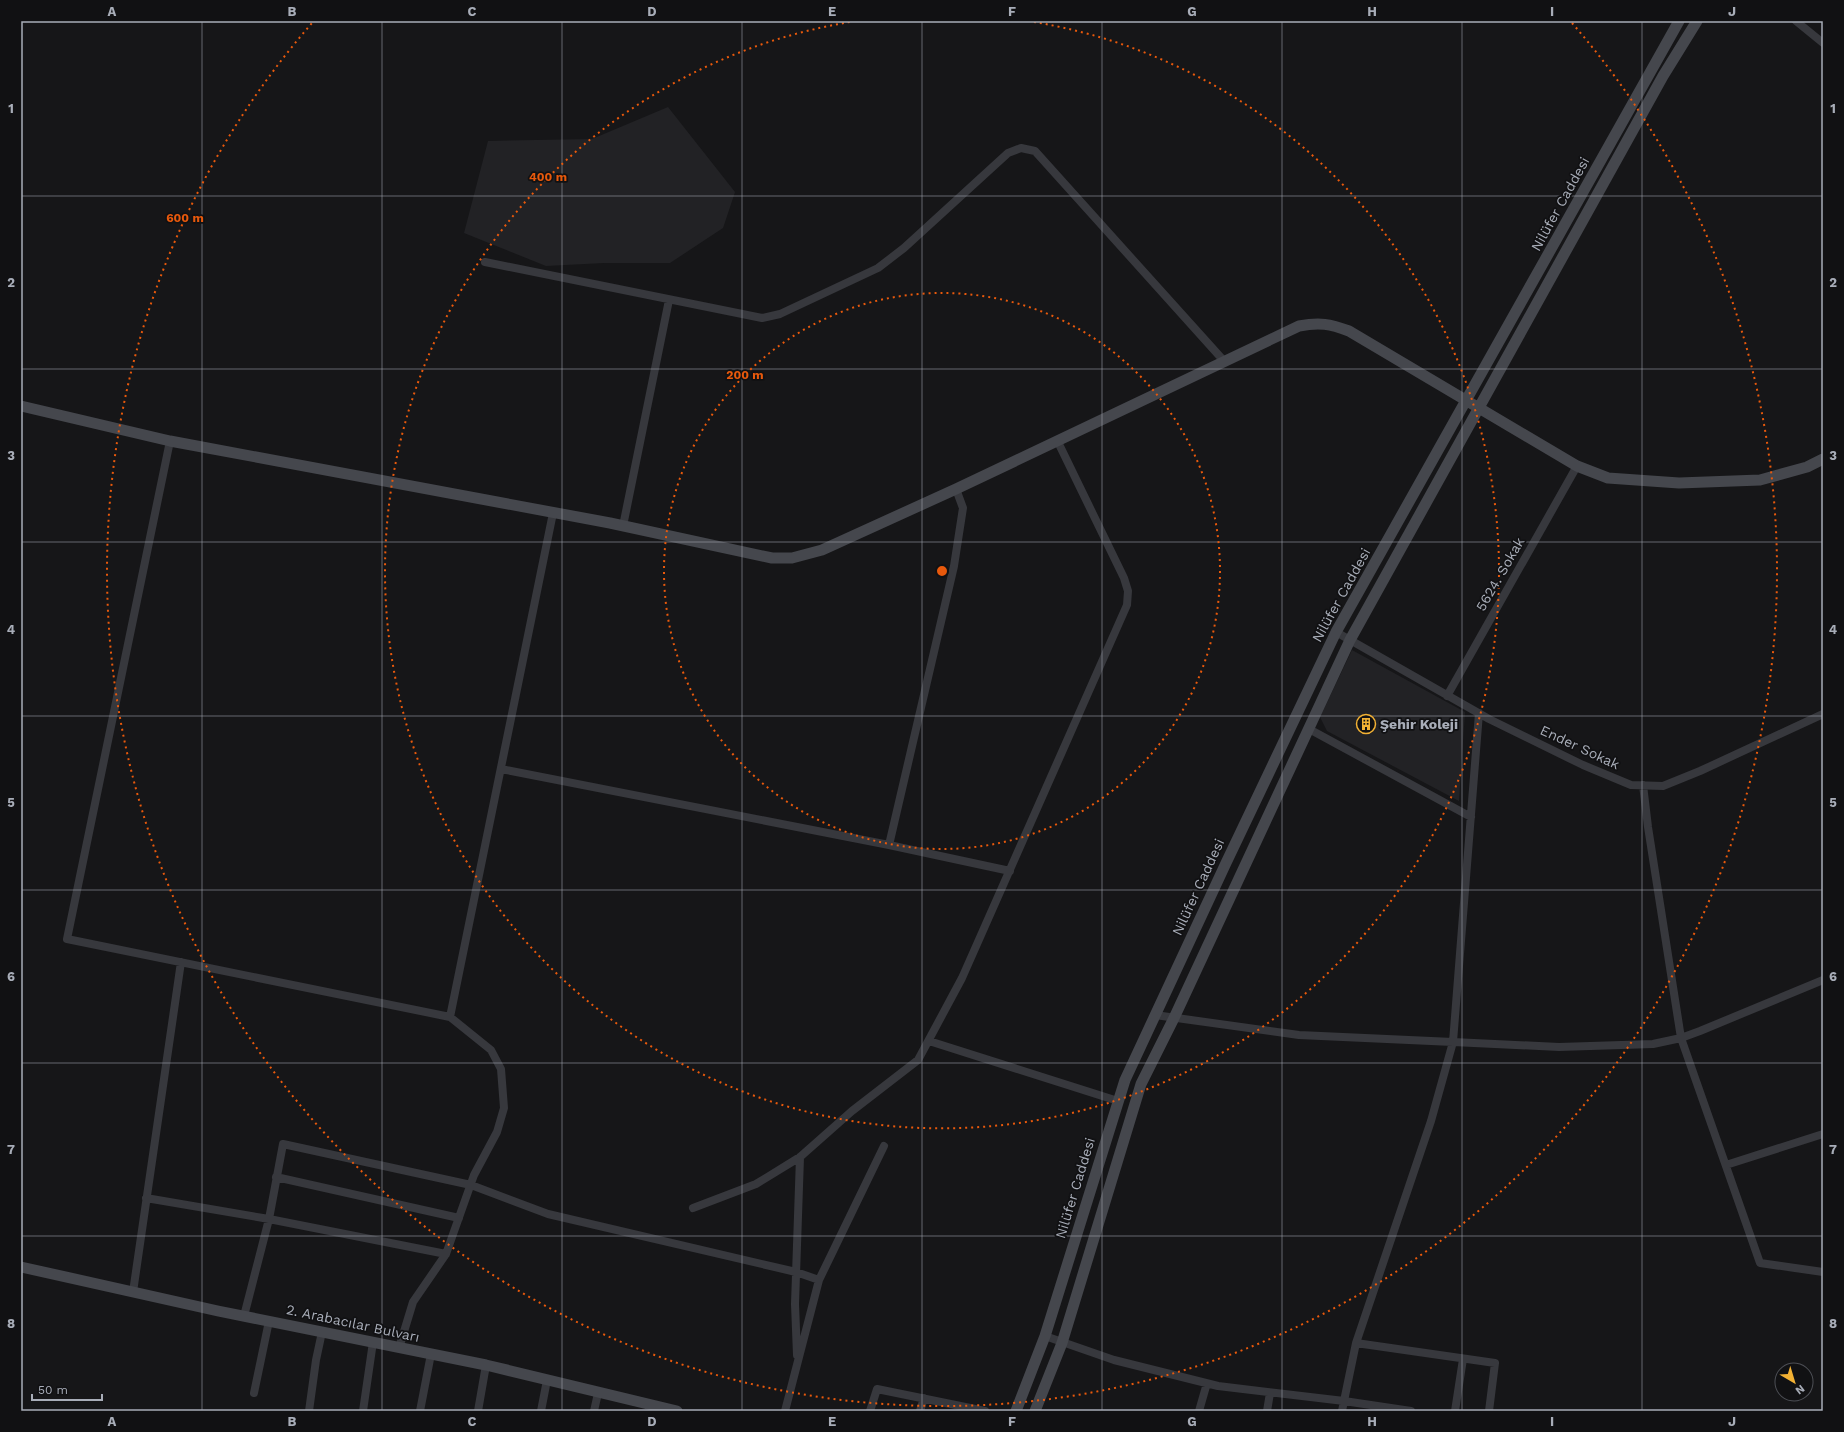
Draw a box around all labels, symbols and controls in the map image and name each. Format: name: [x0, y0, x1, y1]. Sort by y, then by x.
text: A: [108, 4, 117, 19]
text: B: [288, 4, 297, 19]
text: C: [468, 4, 477, 19]
text: D: [647, 4, 657, 19]
text: E: [828, 4, 836, 19]
text: F: [1008, 4, 1016, 19]
text: G: [1187, 4, 1197, 19]
text: H: [1367, 4, 1377, 19]
text: I: [1550, 4, 1554, 19]
text: J: [1728, 4, 1736, 19]
text: 1: [8, 101, 14, 116]
text: 1: [1830, 101, 1836, 116]
street label: Nilüfer Caddesi: [1528, 154, 1592, 254]
text: 400 m: [529, 170, 567, 184]
text: 600 m: [166, 211, 204, 225]
text: 2: [7, 275, 15, 290]
text: 2: [1829, 275, 1837, 290]
text: 200 m: [726, 368, 764, 382]
text: 3: [7, 448, 15, 463]
text: 3: [1829, 448, 1837, 463]
street label: 5624. Sokak: [1472, 534, 1528, 614]
street label: Nilüfer Caddesi: [1309, 545, 1373, 645]
centre of rings: [935, 564, 949, 578]
text: 4: [7, 622, 16, 637]
text: 4: [1829, 622, 1838, 637]
building icon: Şehir Koleji: [1355, 713, 1377, 735]
place label: Şehir Koleji: [1380, 716, 1458, 732]
street label: Ender Sokak: [1538, 722, 1622, 772]
text: 5: [7, 795, 15, 810]
text: 5: [1829, 795, 1837, 810]
street label: Nilüfer Caddesi: [1169, 836, 1227, 938]
text: 6: [7, 969, 15, 984]
text: 6: [1829, 969, 1837, 984]
street label: Nilüfer Caddesi: [1052, 1136, 1098, 1240]
text: 7: [7, 1142, 15, 1157]
text: 7: [1829, 1142, 1837, 1157]
street label: 2. Arabacılar Bulvarı: [285, 1301, 421, 1345]
text: 8: [7, 1316, 15, 1331]
text: 8: [1829, 1316, 1837, 1331]
north arrow: [1774, 1362, 1814, 1402]
scale bar: [32, 1376, 102, 1402]
text: N: [1793, 1382, 1807, 1397]
text: 50 m: [38, 1383, 68, 1397]
text: A: [108, 1414, 117, 1429]
text: B: [288, 1414, 297, 1429]
text: C: [468, 1414, 477, 1429]
text: D: [647, 1414, 657, 1429]
text: E: [828, 1414, 836, 1429]
text: F: [1008, 1414, 1016, 1429]
text: G: [1187, 1414, 1197, 1429]
text: H: [1367, 1414, 1377, 1429]
text: I: [1550, 1414, 1554, 1429]
text: J: [1728, 1414, 1736, 1429]

